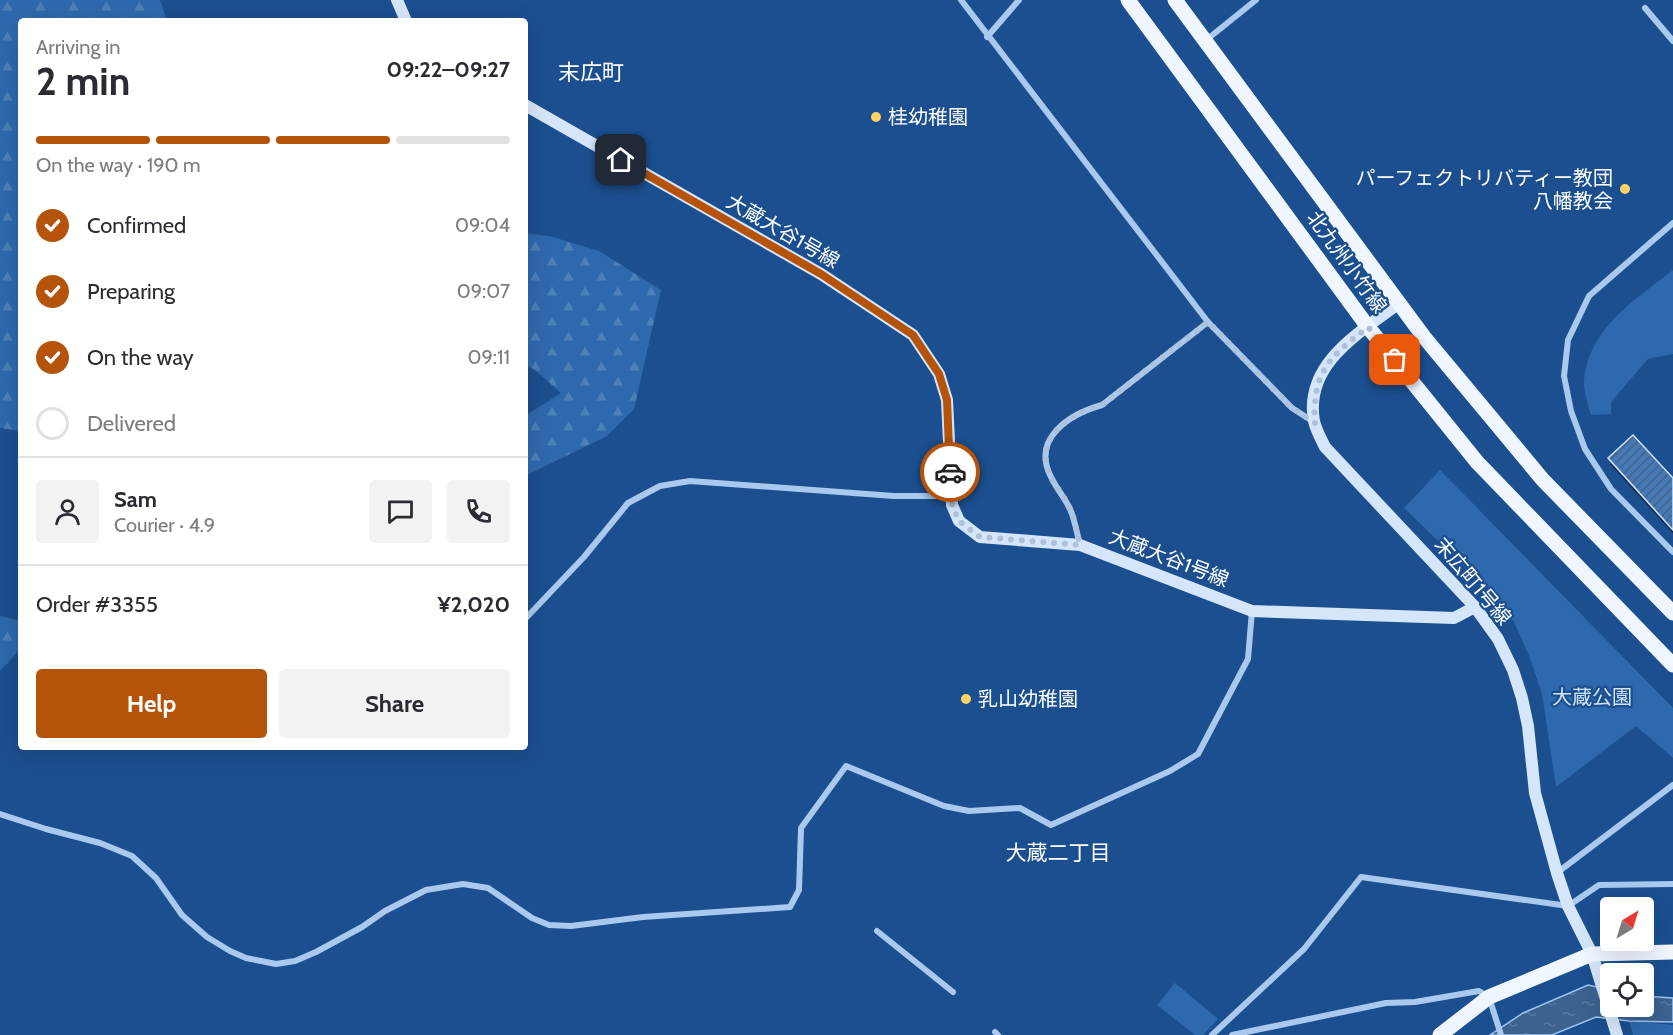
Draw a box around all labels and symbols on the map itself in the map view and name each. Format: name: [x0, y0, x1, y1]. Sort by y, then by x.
district label: 末広町: [558, 59, 624, 86]
place label: 桂幼稚園: [888, 105, 968, 129]
marker: 桂幼稚園: [869, 110, 883, 124]
pin: [595, 134, 646, 185]
place label: パーフェクトリバティー教団 八幡教会: [1355, 166, 1613, 213]
marker: パーフェクトリバティー教団 八幡教会: [1618, 182, 1632, 196]
street label: 大蔵大谷1号線: [722, 189, 844, 273]
street label: 北九州小竹線: [1302, 206, 1392, 318]
pin: [1369, 334, 1420, 385]
courier: [920, 442, 980, 502]
street label: 大蔵大谷1号線: [1106, 524, 1232, 592]
street label: 末広町1号線: [1430, 532, 1516, 630]
park label: 大蔵公園: [1552, 685, 1632, 709]
place label: 乳山幼稚園: [978, 687, 1078, 711]
marker: 乳山幼稚園: [959, 692, 973, 706]
district label: 大蔵二丁目: [1006, 840, 1111, 865]
north arrow: [1600, 897, 1654, 951]

